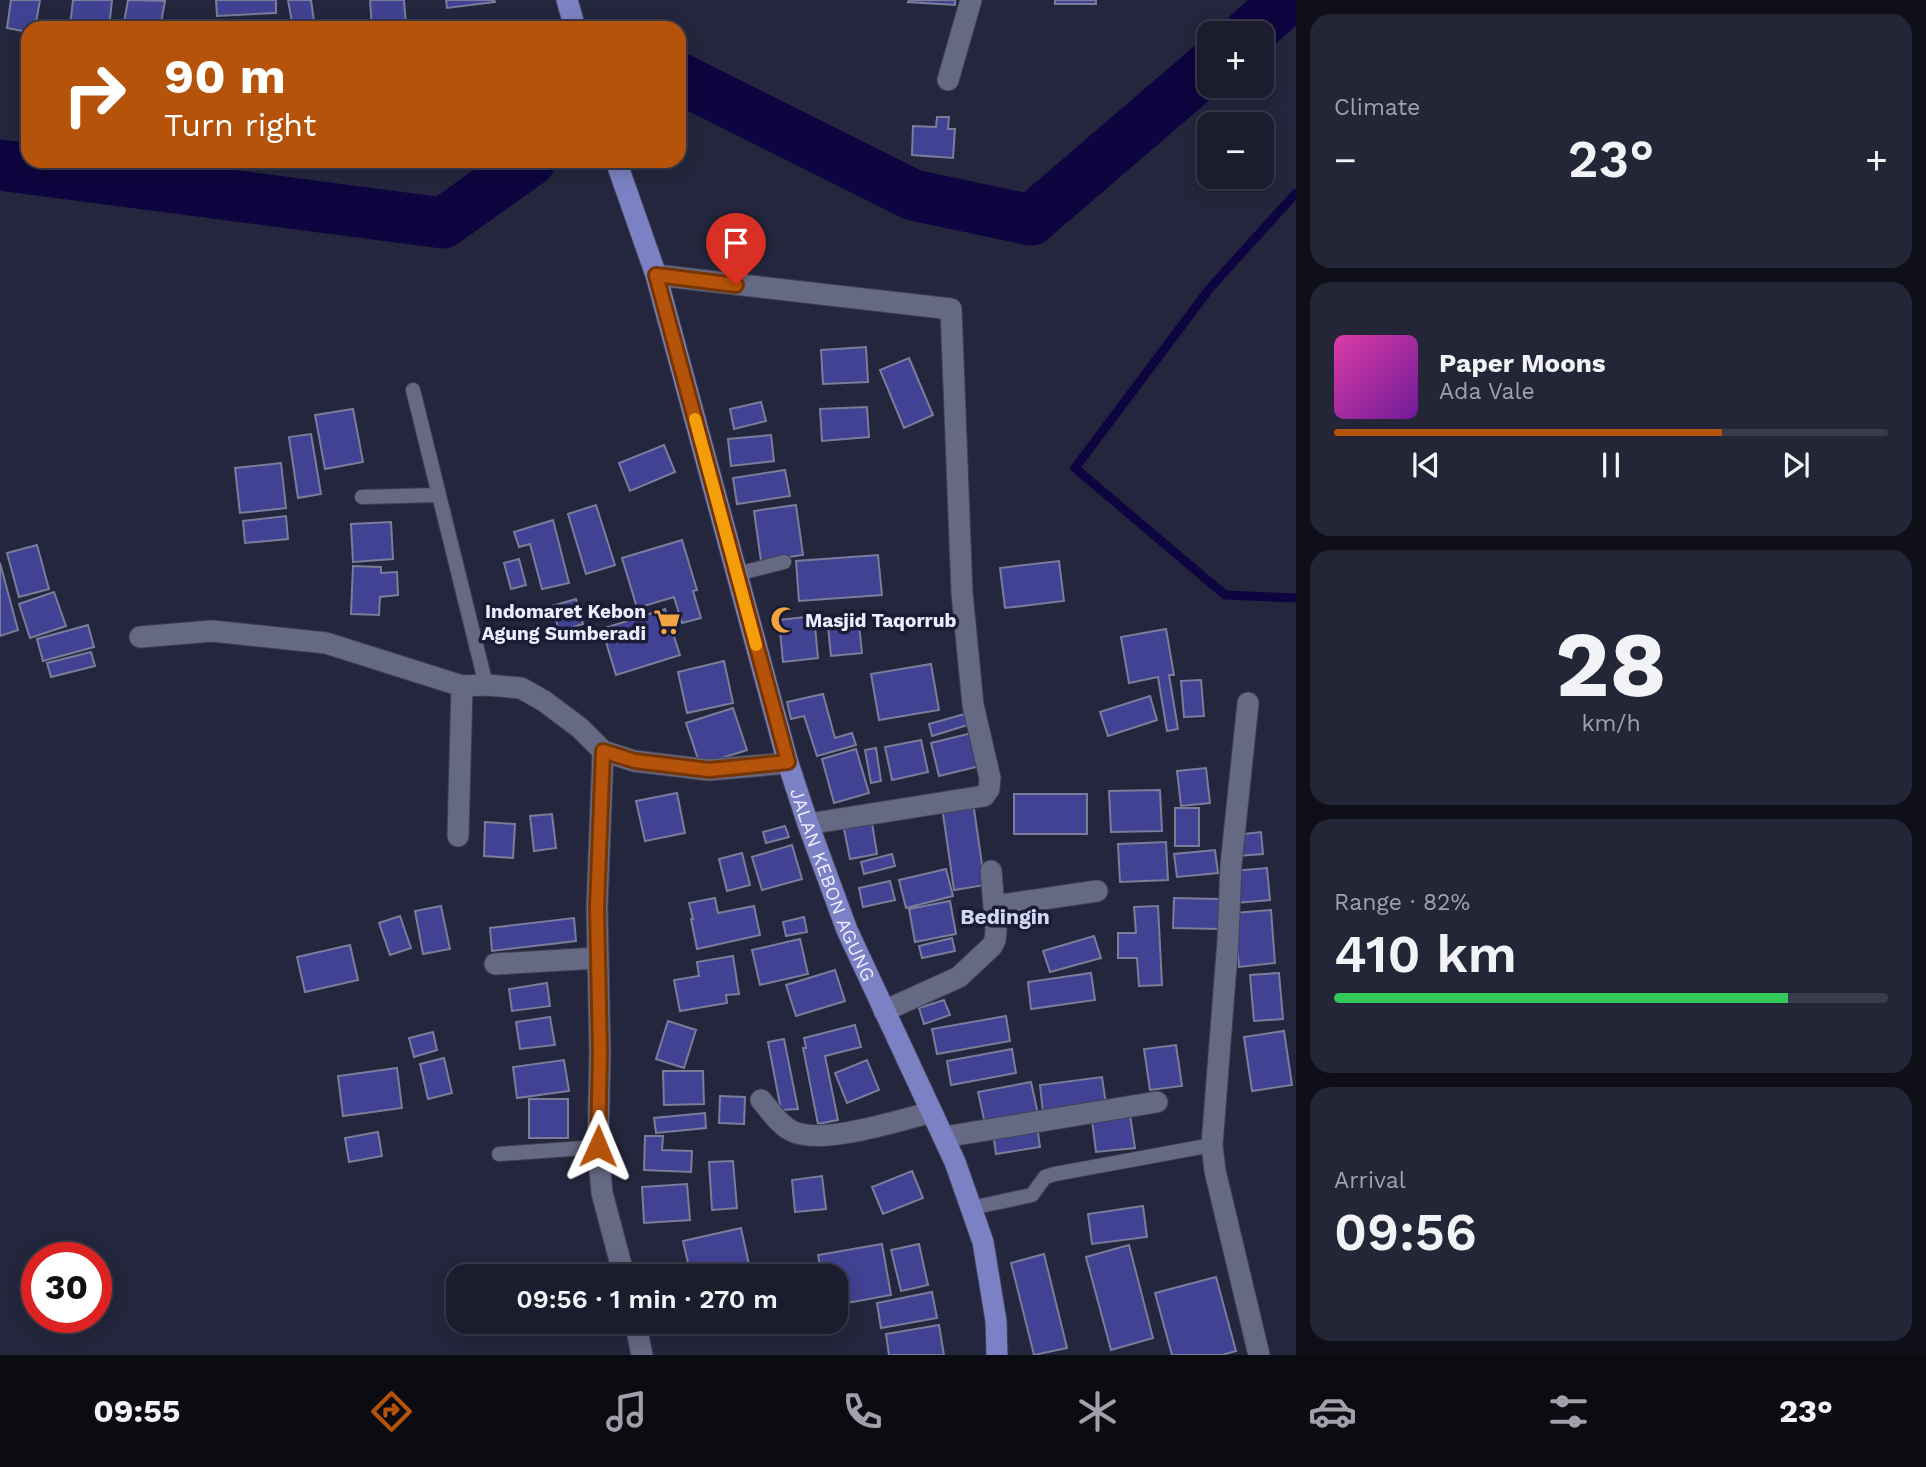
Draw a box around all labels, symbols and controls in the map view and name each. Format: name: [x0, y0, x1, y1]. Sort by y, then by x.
map controls: [1197, 21, 1274, 189]
button: +: [1197, 21, 1274, 98]
text: 90 m: [164, 47, 286, 105]
icon: right: [49, 49, 140, 140]
text: Climate: [1334, 94, 1420, 121]
text: Turn right: [164, 106, 316, 144]
button: −: [1197, 112, 1274, 189]
text: 23°: [1568, 129, 1654, 190]
text: −: [1334, 138, 1357, 182]
text: +: [1865, 138, 1888, 182]
pin: [706, 213, 766, 285]
icon: arrive: [717, 224, 755, 262]
text: Paper Moons: [1439, 348, 1606, 378]
text: Ada Vale: [1439, 378, 1535, 405]
icon: previous: [1407, 446, 1445, 484]
icon: pause: [1592, 446, 1630, 484]
icon: next: [1777, 446, 1815, 484]
place label: Indomaret Kebon Agung Sumberadi: [482, 600, 646, 645]
mosque icon: Masjid Taqorrub: [769, 605, 799, 635]
supermarket icon: Indomaret Kebon Agung Sumberadi: [652, 607, 682, 637]
place label: Masjid Taqorrub: [805, 609, 957, 632]
text: 28: [1555, 611, 1667, 718]
text: km/h: [1581, 710, 1641, 737]
street label: JALAN KEBON AGUNG: [785, 785, 880, 985]
text: Range · 82%: [1334, 889, 1470, 916]
district label: Bedingin: [960, 904, 1050, 929]
text: 410 km: [1334, 924, 1517, 985]
position arrow: [561, 1109, 635, 1183]
text: Arrival: [1334, 1167, 1406, 1194]
text: 09:56: [1334, 1202, 1477, 1263]
speed limit sign: 30: [21, 1242, 112, 1333]
text: 09:56 · 1 min · 270 m: [516, 1284, 778, 1314]
icon: directions: [367, 1387, 416, 1436]
icon: music: [602, 1387, 651, 1436]
icon: phone: [838, 1387, 887, 1436]
icon: climate: [1073, 1387, 1122, 1436]
icon: car: [1308, 1387, 1357, 1436]
icon: filters: [1544, 1387, 1593, 1436]
text: 09:55: [93, 1392, 180, 1430]
text: 23°: [1779, 1392, 1833, 1430]

